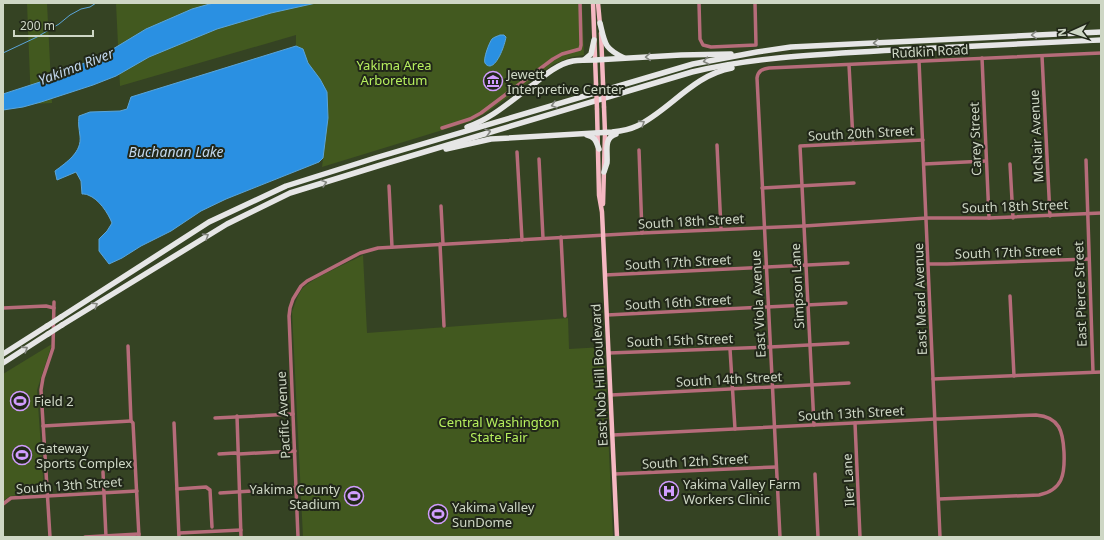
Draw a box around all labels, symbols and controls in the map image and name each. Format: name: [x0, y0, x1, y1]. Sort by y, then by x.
scale bar: [14, 12, 93, 38]
north arrow: [1052, 12, 1092, 52]
text: 200 m: [20, 17, 55, 34]
text: N: [1054, 28, 1069, 37]
one-way arrow: [1031, 31, 1037, 39]
one-way arrow: [873, 38, 879, 47]
street label: Rudkin Road: [891, 40, 969, 62]
water label: Yakima River: [35, 43, 117, 89]
one-way arrow: [645, 53, 651, 62]
park label: Yakima Area Arboretum: [356, 56, 432, 89]
one-way arrow: [702, 57, 709, 65]
place label: Jewett Interpretive Center: [505, 65, 624, 98]
museum icon: Jewett Interpretive Center: [482, 70, 504, 92]
street label: McNair Avenue: [1025, 89, 1047, 183]
one-way arrow: [551, 100, 558, 109]
street label: Carey Street: [965, 101, 985, 176]
one-way arrow: [638, 120, 645, 127]
street label: South 20th Street: [807, 121, 915, 145]
one-way arrow: [485, 129, 492, 137]
water label: Buchanan Lake: [129, 142, 224, 161]
one-way arrow: [320, 179, 327, 187]
street label: South 18th Street: [962, 195, 1069, 217]
street label: South 18th Street: [637, 209, 745, 233]
one-way arrow: [202, 234, 209, 241]
street label: South 17th Street: [955, 241, 1062, 263]
street label: East Pierce Street: [1069, 241, 1091, 347]
street label: Simpson Lane: [786, 243, 808, 329]
street label: East Mead Avenue: [909, 243, 931, 355]
street label: South 17th Street: [624, 250, 732, 274]
street label: East Viola Avenue: [746, 250, 770, 358]
street label: South 16th Street: [624, 290, 732, 314]
one-way arrow: [91, 302, 98, 309]
street label: East Nob Hill Boulevard: [586, 303, 612, 447]
street label: South 15th Street: [627, 329, 734, 351]
one-way arrow: [21, 347, 28, 354]
street label: South 14th Street: [675, 367, 783, 391]
street label: Pacific Avenue: [272, 371, 294, 459]
sports icon: Field 2: [9, 390, 31, 412]
place label: Field 2: [34, 392, 74, 410]
street label: South 13th Street: [797, 401, 905, 425]
park label: Central Washington State Fair: [439, 413, 559, 446]
place label: Gateway Sports Complex: [36, 439, 132, 472]
sports icon: Gateway Sports Complex: [11, 444, 33, 466]
street label: South 12th Street: [641, 449, 749, 473]
street label: Iler Lane: [838, 453, 858, 507]
street label: South 13th Street: [15, 472, 123, 498]
place label: Yakima Valley Farm Workers Clinic: [683, 475, 800, 508]
place label: Yakima County Stadium: [249, 480, 340, 513]
hospital icon: Yakima Valley Farm Workers Clinic: [658, 480, 680, 502]
sports icon: Yakima County Stadium: [343, 485, 365, 507]
place label: Yakima Valley SunDome: [452, 498, 535, 531]
sports icon: Yakima Valley SunDome: [427, 503, 449, 525]

